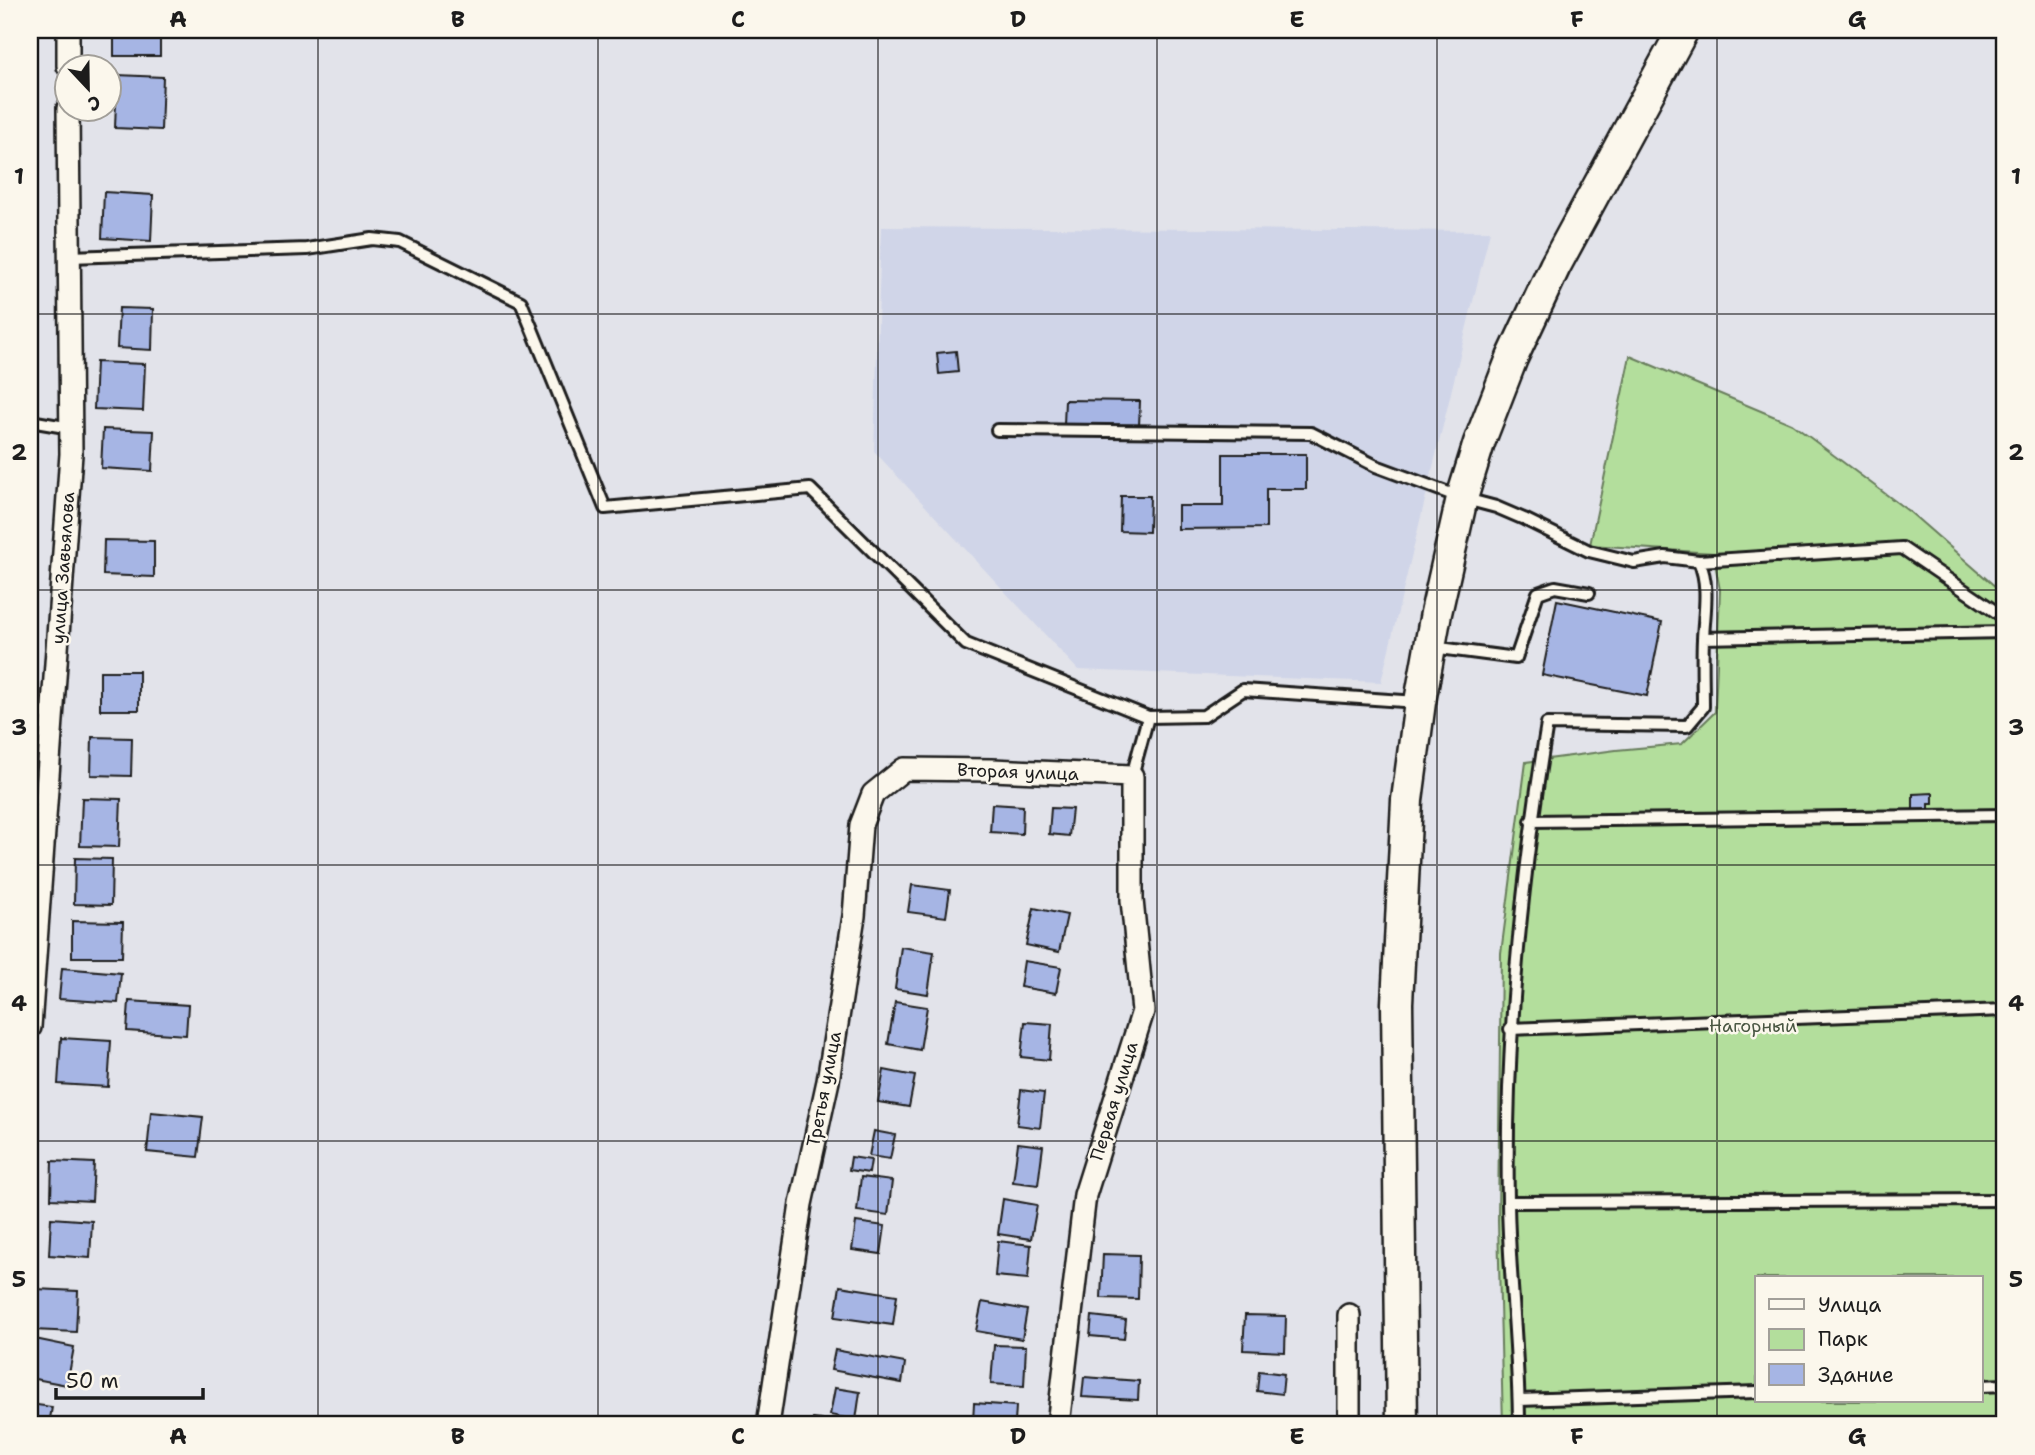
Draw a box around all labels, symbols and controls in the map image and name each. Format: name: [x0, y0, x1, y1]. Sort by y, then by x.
text: A: [169, 4, 187, 34]
text: B: [451, 4, 465, 34]
text: C: [731, 4, 745, 34]
text: D: [1010, 4, 1026, 34]
text: E: [1289, 4, 1305, 34]
text: F: [1570, 4, 1584, 34]
text: G: [1848, 4, 1867, 34]
north arrow: [52, 52, 122, 122]
text: С: [84, 90, 104, 117]
text: 1: [14, 161, 24, 191]
text: 1: [2011, 161, 2021, 191]
text: 2: [11, 437, 27, 467]
text: 2: [2008, 437, 2024, 467]
street label: улица Завьялова: [46, 491, 80, 645]
text: 3: [11, 712, 27, 742]
text: 3: [2008, 712, 2024, 742]
street label: Вторая улица: [957, 758, 1079, 786]
text: 4: [11, 988, 27, 1018]
text: 4: [2008, 988, 2024, 1018]
park label: Нагорный: [1709, 1014, 1797, 1038]
street label: Третья улица: [801, 1029, 847, 1149]
street label: Первая улица: [1085, 1039, 1143, 1163]
text: 5: [12, 1264, 26, 1294]
text: 5: [2009, 1264, 2023, 1294]
legend: [1755, 1276, 1982, 1402]
text: Улица: [1818, 1291, 1881, 1319]
text: Парк: [1818, 1325, 1868, 1353]
scale bar: [56, 1357, 203, 1401]
text: Здание: [1818, 1361, 1894, 1389]
text: 50 m: [66, 1367, 119, 1395]
text: A: [169, 1421, 187, 1451]
text: B: [451, 1421, 465, 1451]
text: C: [731, 1421, 745, 1451]
text: D: [1010, 1421, 1026, 1451]
text: E: [1289, 1421, 1305, 1451]
text: F: [1570, 1421, 1584, 1451]
text: G: [1848, 1421, 1867, 1451]

